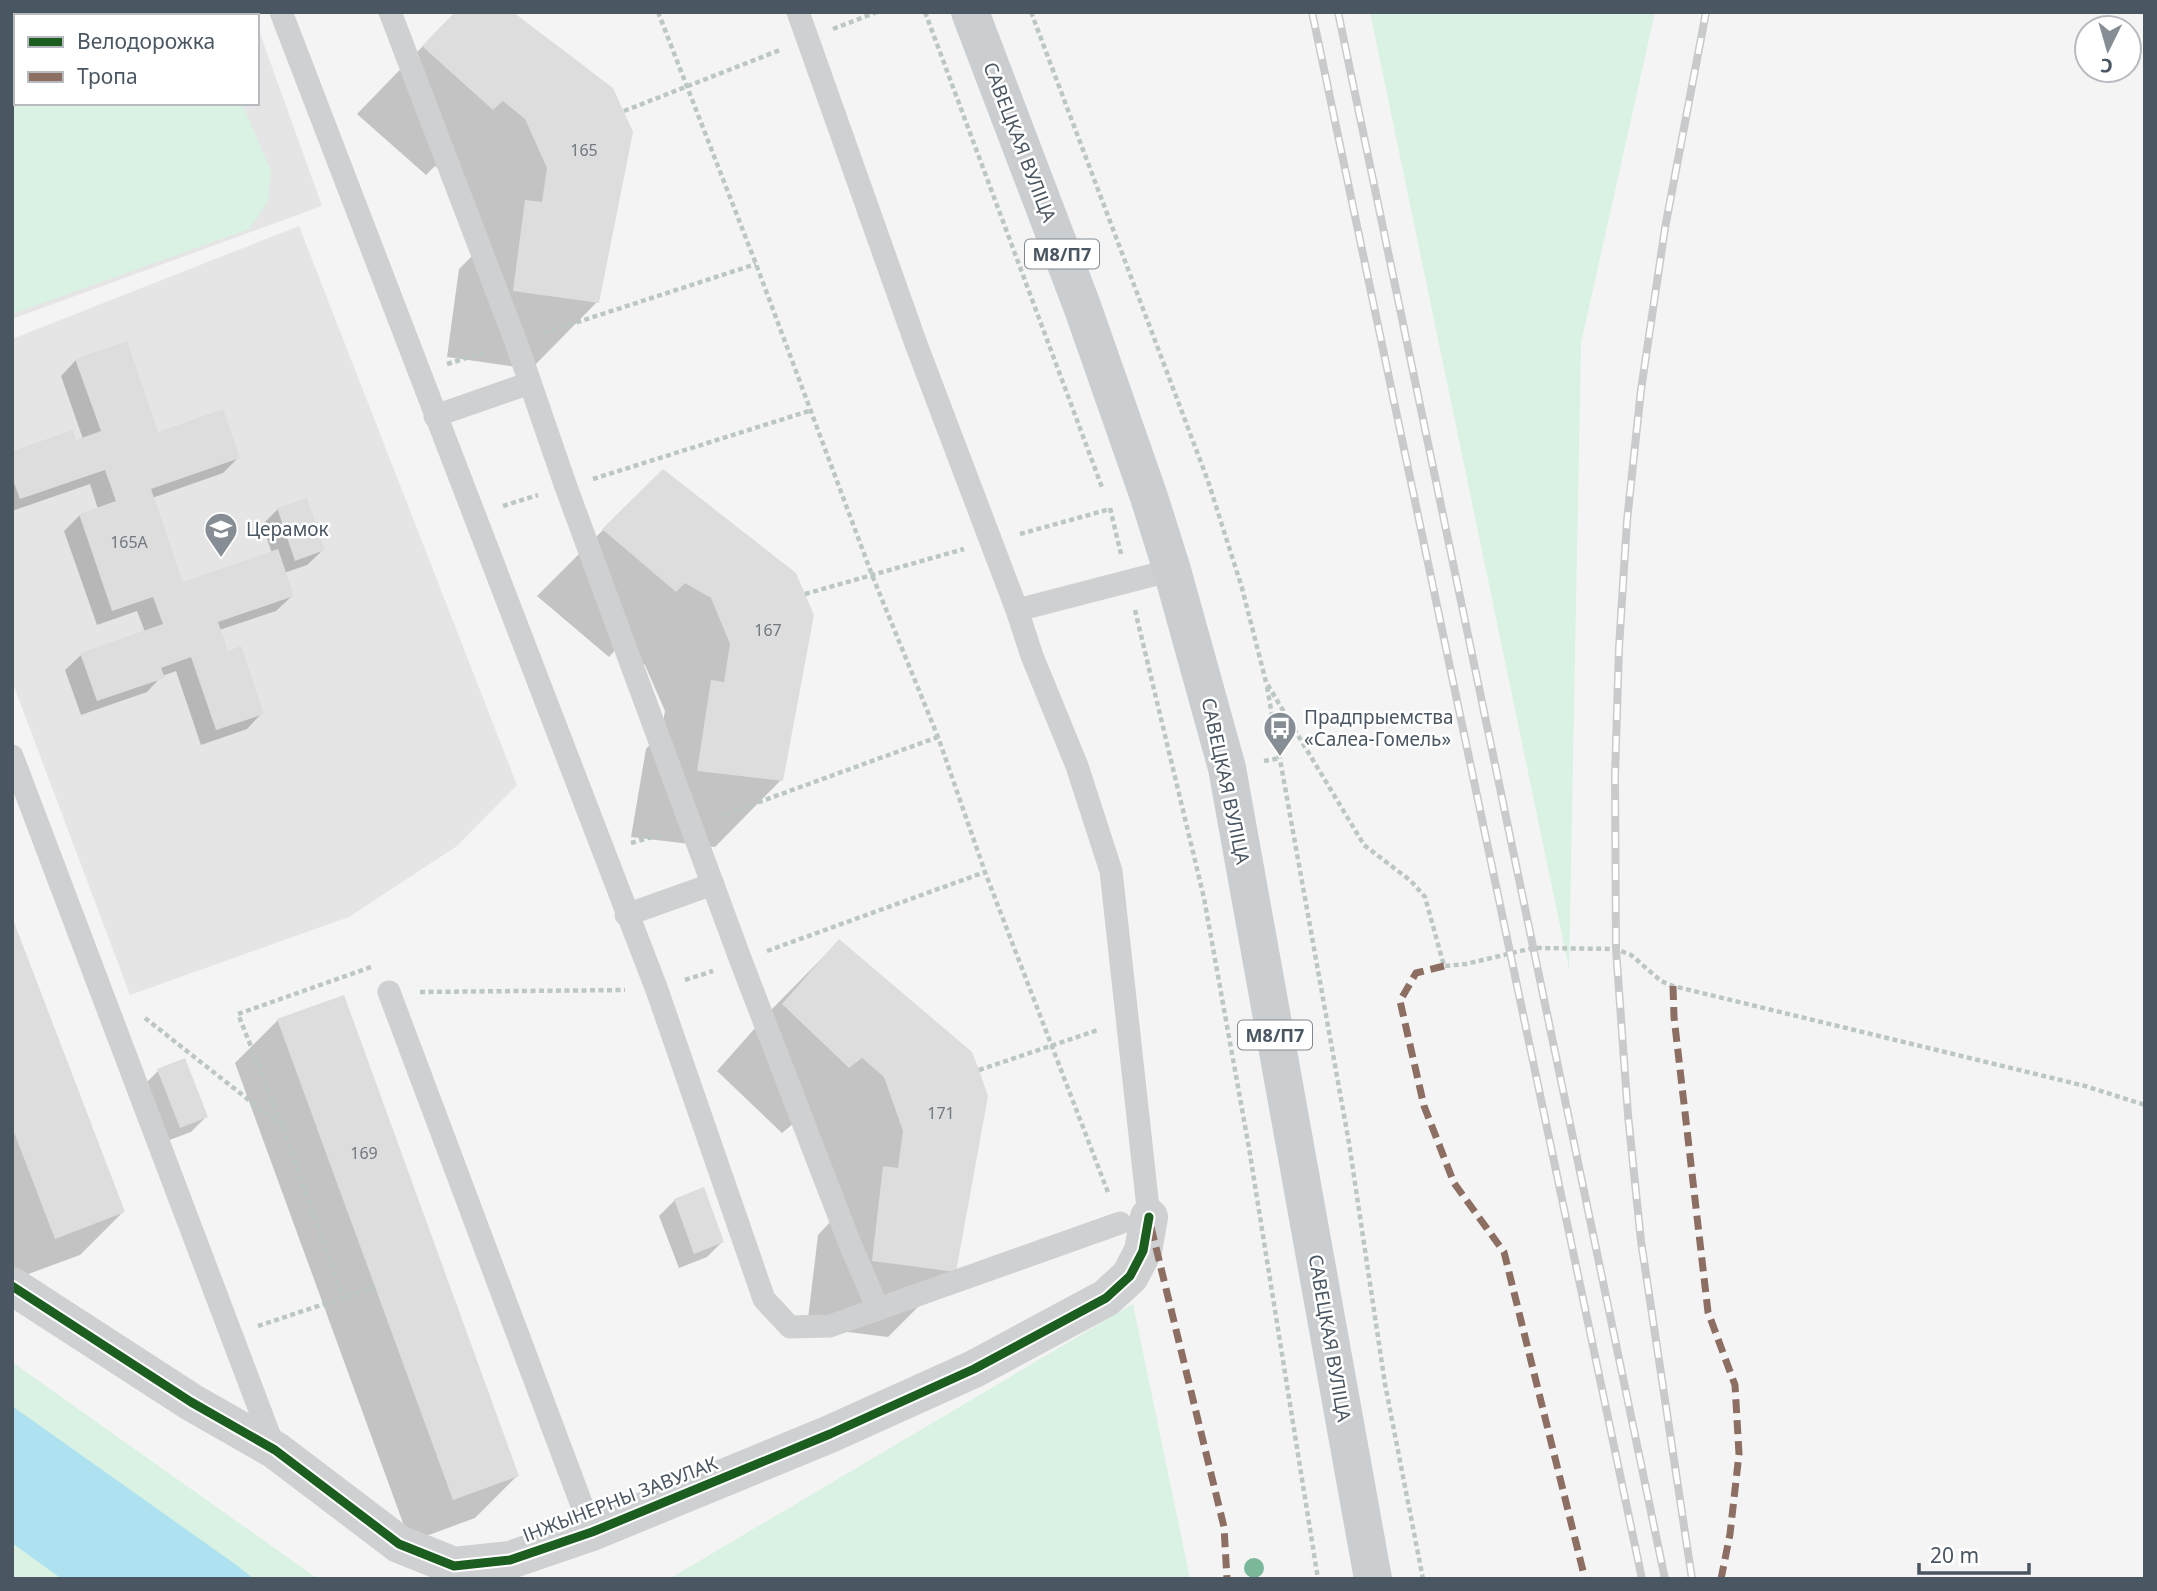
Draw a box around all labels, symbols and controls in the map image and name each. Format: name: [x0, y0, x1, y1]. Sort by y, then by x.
legend: [14, 14, 259, 105]
north arrow: [2073, 14, 2143, 84]
text: Велодорожка: [77, 27, 215, 55]
text: С: [2099, 52, 2114, 79]
street label: САВЕЦКАЯ ВУЛІЦА: [977, 58, 1063, 227]
text: Тропа: [77, 62, 138, 90]
house number: 165: [570, 139, 598, 161]
road number: М8/П7: [1025, 240, 1099, 268]
school or university icon: Церамок: [202, 510, 240, 559]
place label: Церамок: [246, 516, 329, 542]
house number: 165А: [110, 531, 149, 553]
house number: 167: [754, 619, 782, 641]
street label: САВЕЦКАЯ ВУЛІЦА: [1196, 695, 1257, 867]
place label: Прадпрыемства «Салеа-Гомель»: [1304, 704, 1454, 752]
bus stop icon: Прадпрыемства «Салеа-Гомель»: [1261, 709, 1299, 758]
road number: М8/П7: [1238, 1020, 1312, 1050]
house number: 171: [927, 1102, 955, 1124]
house number: 169: [350, 1142, 378, 1164]
street label: САВЕЦКАЯ ВУЛІЦА: [1302, 1252, 1358, 1425]
street label: ІНЖЫНЕРНЫ ЗАВУЛАК: [519, 1450, 721, 1548]
scale bar: [1919, 1532, 2029, 1576]
text: 20 m: [1930, 1541, 1979, 1569]

